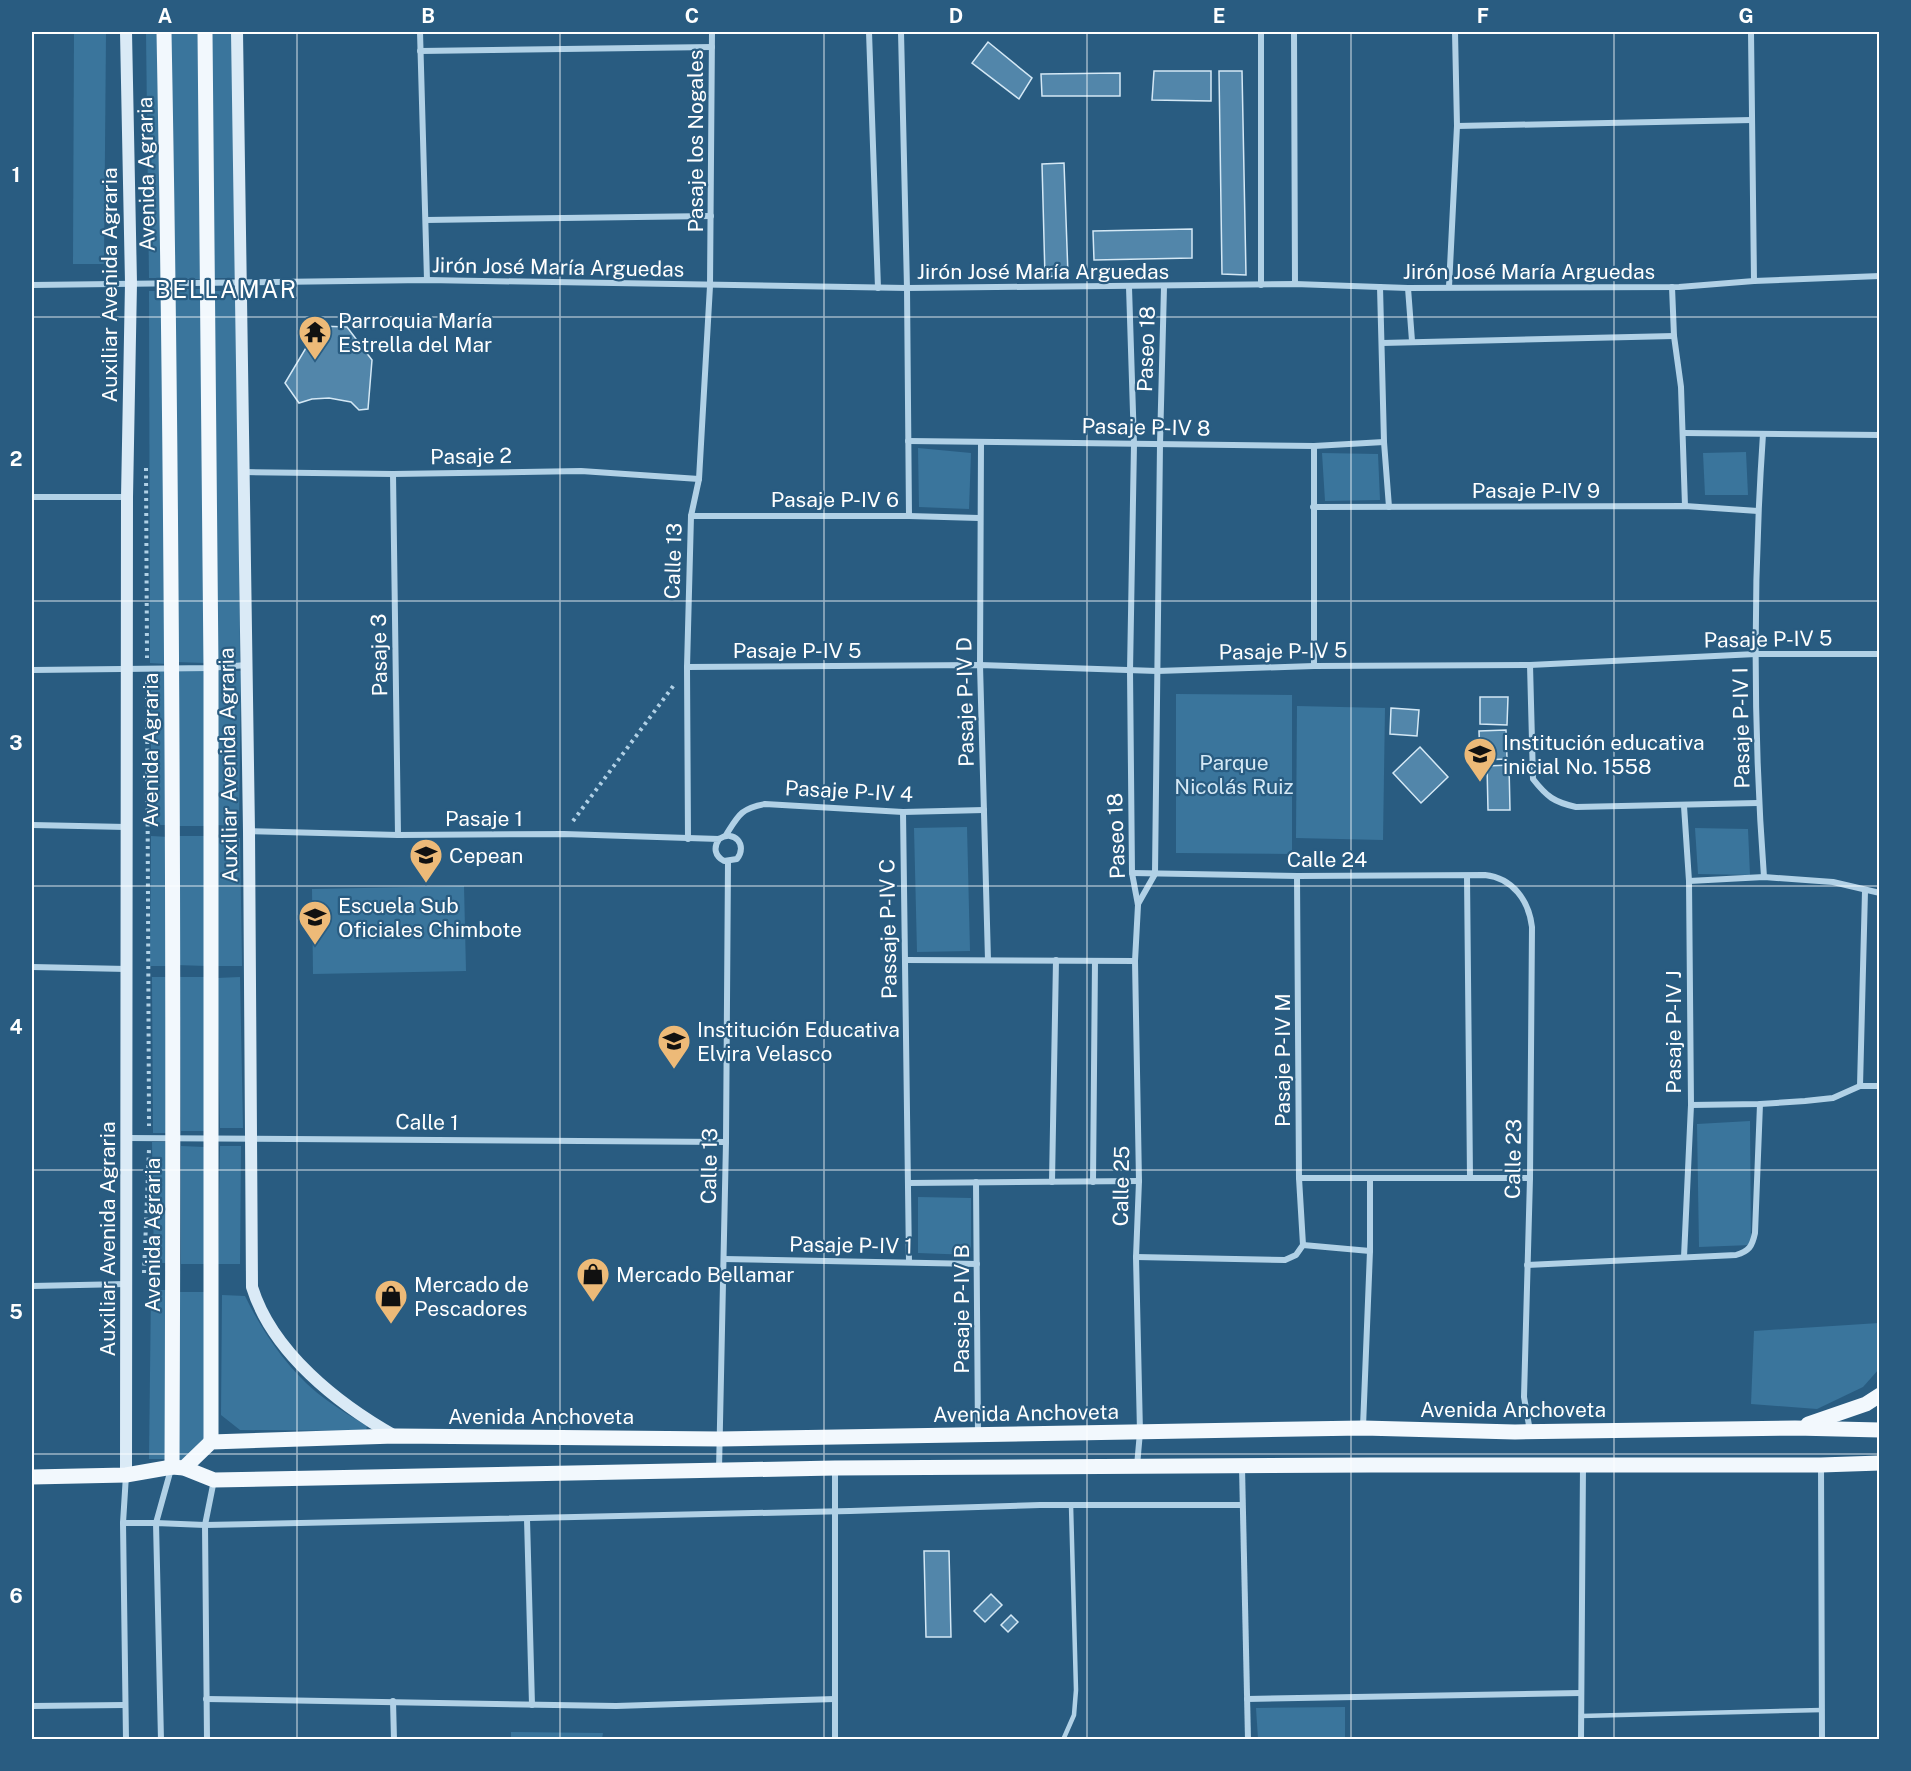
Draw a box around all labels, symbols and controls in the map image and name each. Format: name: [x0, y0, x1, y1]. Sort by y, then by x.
text: A: [158, 4, 172, 28]
text: B: [421, 4, 435, 28]
text: C: [685, 4, 699, 28]
text: D: [949, 4, 963, 28]
text: E: [1213, 4, 1225, 28]
text: F: [1477, 4, 1489, 28]
text: G: [1738, 4, 1754, 28]
street label: Pasaje los Nogales: [683, 50, 708, 232]
street label: Avenida Agraria: [132, 97, 160, 251]
text: 1: [12, 163, 20, 187]
street label: Auxiliar Avenida Agraria: [97, 167, 122, 403]
street label: Jirón José María Arguedas: [432, 252, 684, 282]
street label: Jirón José María Arguedas: [917, 259, 1169, 284]
street label: Jirón José María Arguedas: [1403, 259, 1655, 284]
district label: BELLAMAR: [155, 275, 297, 303]
street label: Paseo 18: [1132, 305, 1160, 393]
place label: Parroquia María Estrella del Mar: [338, 308, 493, 357]
temple icon: Parroquia María Estrella del Mar: [297, 314, 333, 361]
street label: Pasaje P-IV 8: [1081, 413, 1211, 441]
street label: Pasaje 2: [430, 443, 512, 469]
text: 2: [10, 447, 22, 471]
street label: Pasaje P-IV 9: [1472, 478, 1600, 503]
street label: Pasaje P-IV 6: [771, 487, 899, 512]
street label: Calle 13: [659, 522, 687, 600]
street label: Pasaje 3: [366, 614, 392, 696]
street label: Pasaje P-IV 5: [1703, 625, 1833, 653]
street label: Pasaje P-IV D: [951, 637, 979, 767]
street label: Pasaje P-IV 5: [1218, 637, 1348, 665]
street label: Pasaje P-IV 5: [733, 638, 861, 663]
street label: Auxiliar Avenida Agraria: [213, 647, 243, 883]
street label: Pasaje P-IV I: [1727, 667, 1755, 789]
street label: Avenida Agraria: [138, 673, 163, 827]
place label: Institución educativa inicial No. 1558: [1503, 730, 1705, 779]
text: 3: [9, 731, 23, 755]
school or university icon: Institución educativa inicial No. 1558: [1462, 736, 1498, 783]
park label: Parque Nicolás Ruiz: [1174, 750, 1294, 799]
street label: Pasaje P-IV 4: [784, 775, 914, 807]
street label: Paseo 18: [1102, 792, 1130, 880]
street label: Pasaje 1: [445, 806, 523, 831]
school or university icon: Cepean: [408, 837, 444, 884]
place label: Cepean: [449, 843, 523, 868]
street label: Calle 24: [1287, 847, 1367, 872]
street label: Passaje P-IV C: [874, 859, 902, 999]
place label: Escuela Sub Oficiales Chimbote: [338, 893, 522, 942]
school or university icon: Escuela Sub Oficiales Chimbote: [297, 899, 333, 946]
street label: Pasaje P-IV J: [1661, 970, 1686, 1094]
street label: Pasaje P-IV M: [1270, 993, 1295, 1127]
text: 4: [9, 1015, 23, 1039]
place label: Institución Educativa Elvira Velasco: [697, 1017, 900, 1066]
school or university icon: Institución Educativa Elvira Velasco: [656, 1023, 692, 1070]
street label: Calle 1: [395, 1109, 459, 1135]
street label: Calle 23: [1500, 1119, 1526, 1199]
street label: Auxiliar Avenida Agraria: [95, 1121, 120, 1357]
street label: Calle 13: [696, 1128, 722, 1204]
street label: Calle 25: [1108, 1145, 1134, 1227]
street label: Avenida Agraria: [140, 1158, 165, 1312]
street label: Pasaje P-IV 1: [789, 1231, 913, 1259]
street label: Pasaje P-IV B: [949, 1244, 974, 1374]
shop icon: Mercado Bellamar: [575, 1256, 611, 1303]
place label: Mercado Bellamar: [616, 1262, 795, 1287]
place label: Mercado de Pescadores: [414, 1272, 529, 1321]
shop icon: Mercado de Pescadores: [373, 1278, 409, 1325]
text: 5: [9, 1300, 23, 1324]
street label: Avenida Anchoveta: [1420, 1397, 1606, 1422]
street label: Avenida Anchoveta: [933, 1399, 1119, 1427]
street label: Avenida Anchoveta: [448, 1404, 634, 1429]
text: 6: [9, 1584, 23, 1608]

